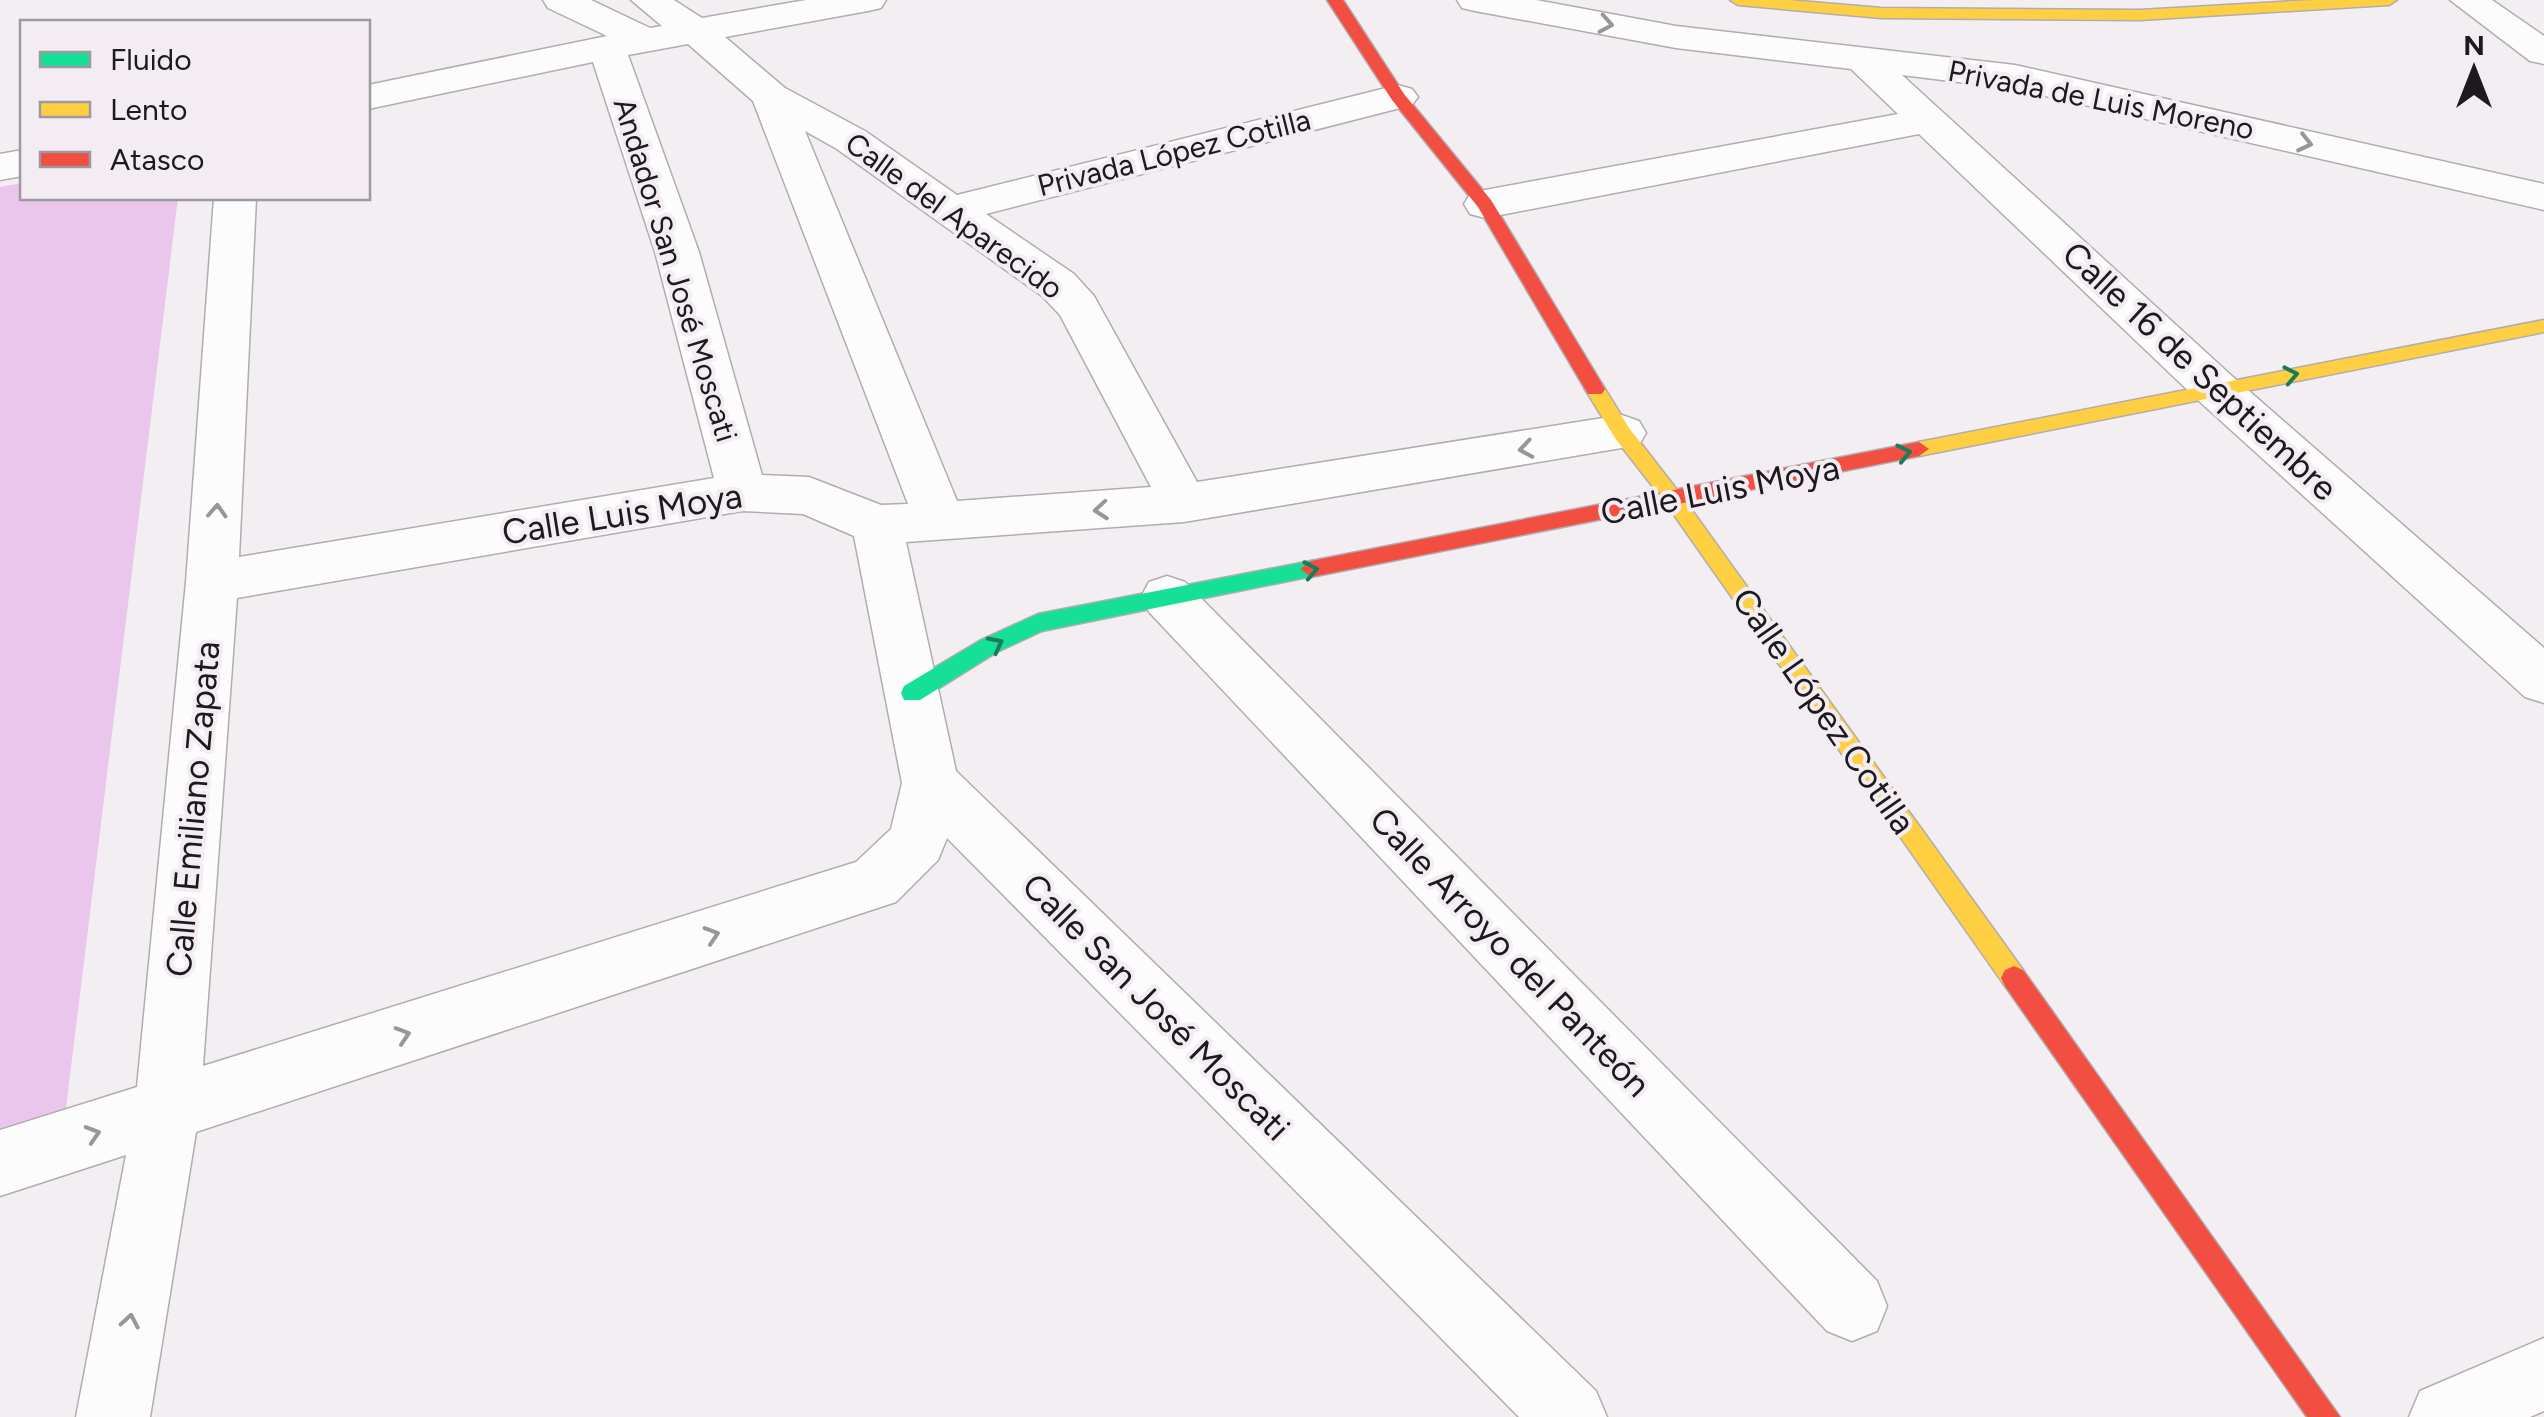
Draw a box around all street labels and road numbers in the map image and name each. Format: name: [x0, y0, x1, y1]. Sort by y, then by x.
street label: Privada de Luis Moreno: [1945, 52, 2257, 147]
street label: Andador San José Moscati: [606, 93, 745, 446]
street label: Privada López Cotilla: [1033, 101, 1314, 204]
street label: Calle del Aparecido: [838, 124, 1070, 307]
street label: Calle 16 de Septiembre: [2054, 233, 2346, 509]
street label: Calle Luis Moya: [1597, 446, 1843, 534]
street label: Calle Luis Moya: [499, 474, 745, 554]
street label: Calle López Cotilla: [1723, 580, 1925, 842]
street label: Calle Emiliano Zapata: [157, 639, 229, 979]
street label: Calle Arroyo del Panteón: [1361, 799, 1659, 1105]
street label: Calle San José Moscati: [1014, 865, 1298, 1149]

